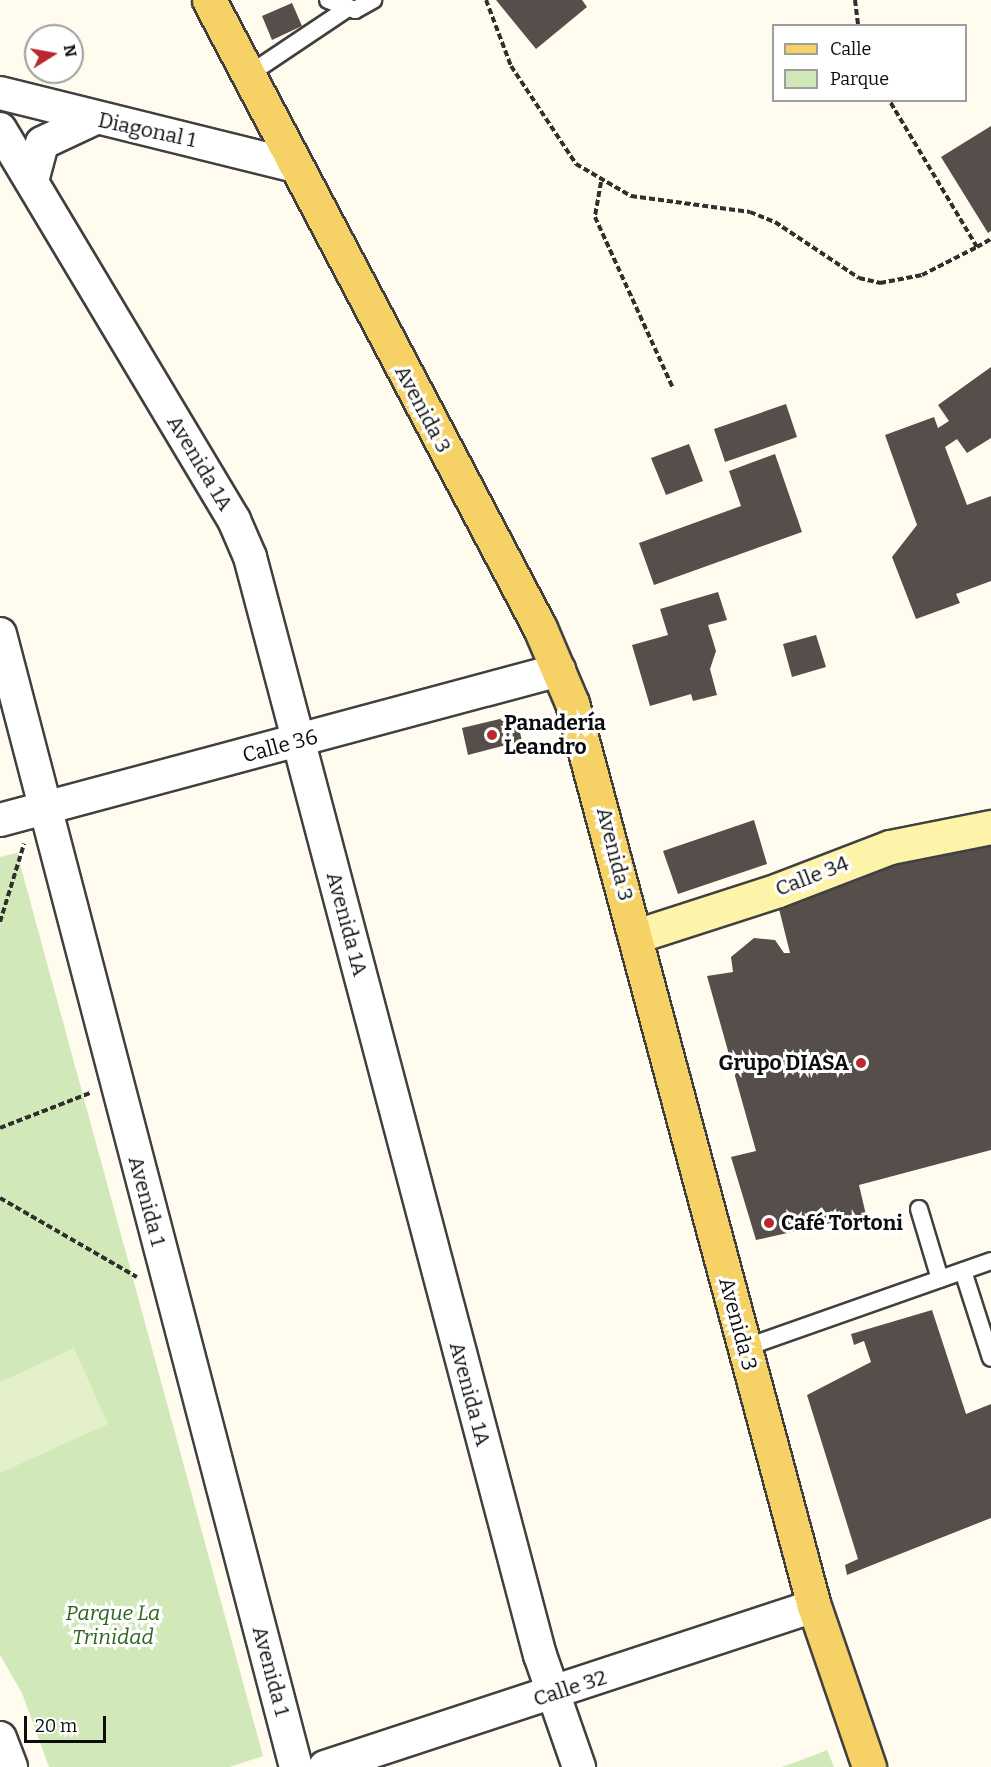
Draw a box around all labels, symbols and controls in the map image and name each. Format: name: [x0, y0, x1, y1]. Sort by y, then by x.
north arrow: [24, 24, 84, 84]
legend: [772, 24, 967, 102]
text: Calle: [830, 38, 871, 60]
text: N: [60, 43, 81, 59]
text: Parque: [830, 68, 889, 90]
street label: Diagonal 1: [96, 107, 198, 153]
street label: Avenida 3: [389, 361, 457, 457]
street label: Avenida 1A: [162, 411, 238, 515]
place label: Panadería Leandro: [504, 710, 606, 760]
street label: Calle 36: [240, 724, 320, 768]
marker: Panadería Leandro: [485, 728, 499, 742]
street label: Avenida 3: [591, 805, 639, 903]
street label: Calle 34: [772, 851, 852, 901]
street label: Avenida 1A: [321, 869, 373, 979]
place label: Grupo DIASA: [718, 1050, 849, 1076]
marker: Grupo DIASA: [854, 1056, 868, 1070]
street label: Avenida 1: [123, 1153, 171, 1249]
place label: Café Tortoni: [781, 1210, 903, 1236]
marker: Café Tortoni: [762, 1216, 776, 1230]
street label: Avenida 3: [713, 1275, 763, 1373]
street label: Avenida 1A: [444, 1339, 496, 1449]
park label: Parque La Trinidad: [66, 1600, 160, 1650]
street label: Avenida 1: [247, 1623, 295, 1719]
street label: Calle 32: [530, 1664, 610, 1712]
scale bar: [27, 1704, 110, 1742]
text: 20 m: [35, 1715, 77, 1737]

